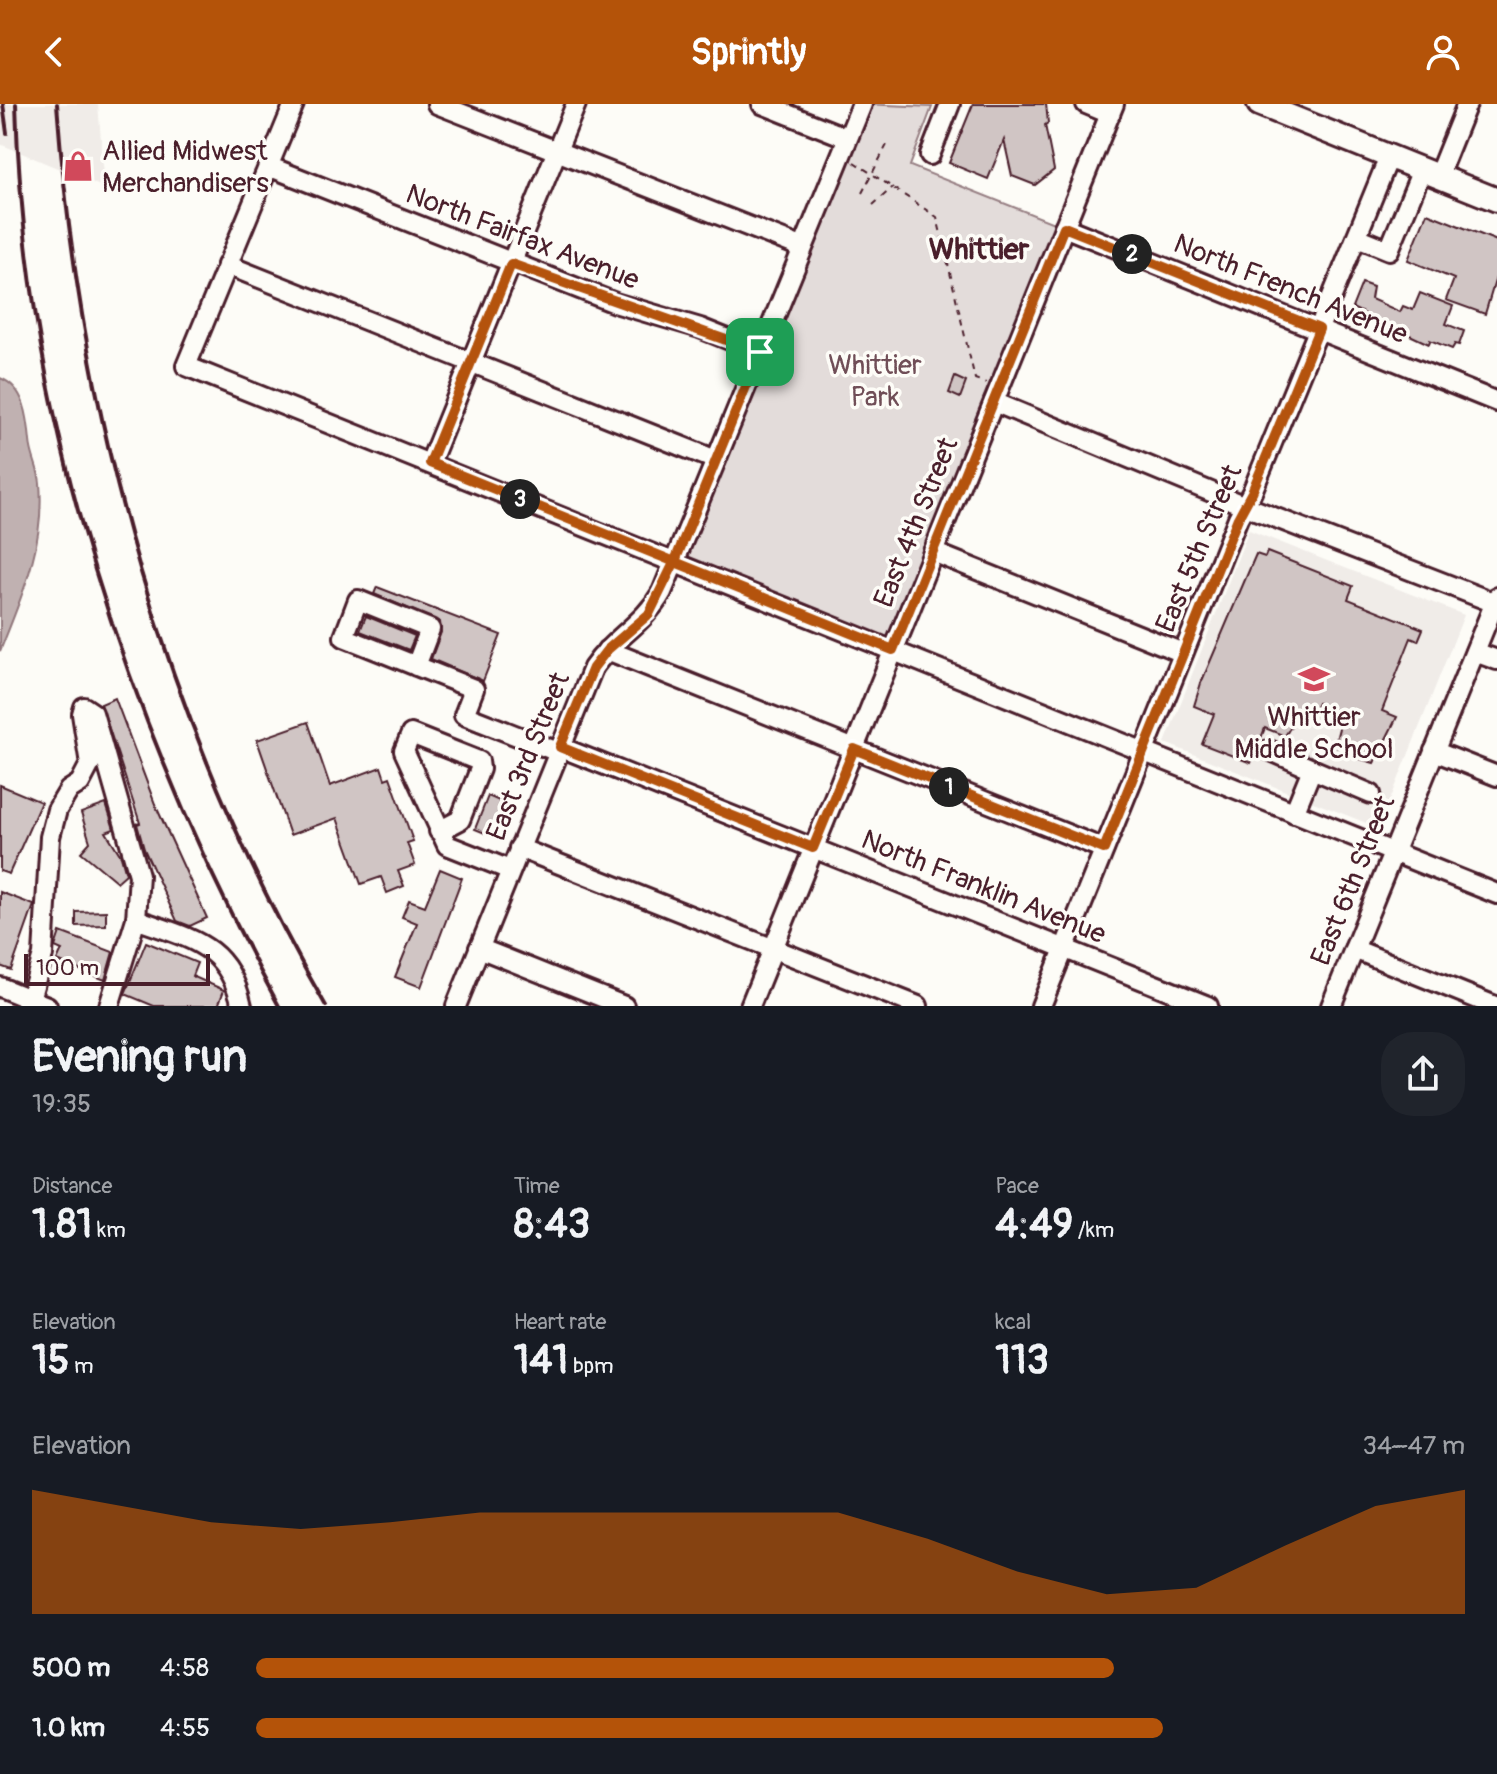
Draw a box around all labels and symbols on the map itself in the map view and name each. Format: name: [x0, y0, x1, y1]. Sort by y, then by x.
place label: Allied Midwest Merchandisers: [102, 134, 269, 201]
shop icon: Allied Midwest Merchandisers: [61, 149, 95, 183]
street label: North Fairfax Avenue: [401, 177, 644, 298]
street label: North French Avenue: [1168, 226, 1413, 352]
district label: Whittier: [929, 231, 1029, 268]
pin: 2: [1112, 234, 1152, 274]
pin: [726, 318, 794, 386]
park label: Whittier Park: [828, 348, 922, 415]
street label: East 4th Street: [866, 432, 967, 613]
street label: East 5th Street: [1148, 459, 1251, 638]
pin: 3: [500, 479, 540, 519]
school or university icon: Whittier Middle School: [1297, 662, 1331, 696]
street label: East 3rd Street: [479, 667, 578, 846]
place label: Whittier Middle School: [1234, 700, 1394, 767]
pin: 1: [929, 767, 969, 807]
street label: East 6th Street: [1303, 790, 1404, 971]
street label: North Franklin Avenue: [856, 822, 1111, 952]
scale bar: [24, 950, 210, 986]

